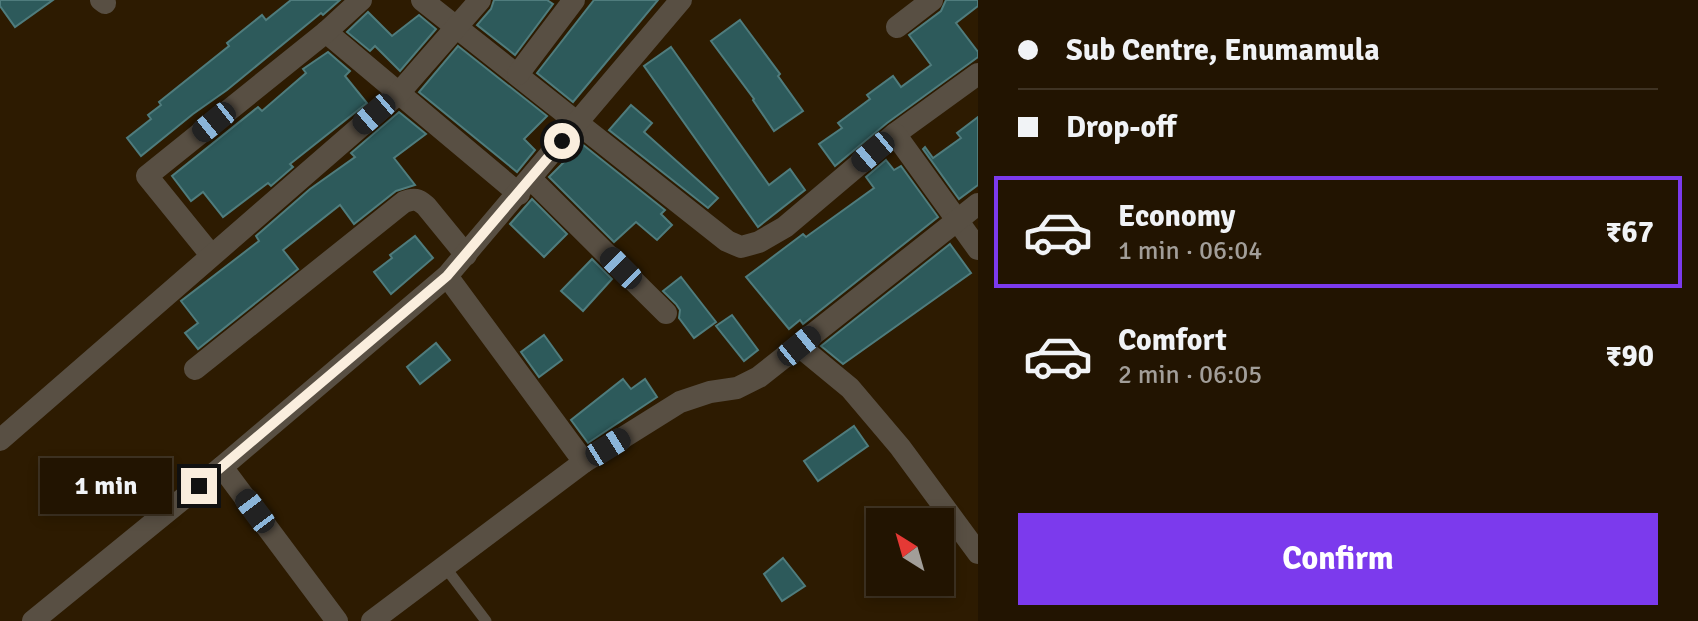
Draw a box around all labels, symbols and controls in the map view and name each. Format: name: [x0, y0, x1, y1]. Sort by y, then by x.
text: Sub Centre, Enumamula: [1066, 32, 1380, 69]
car: [348, 89, 400, 139]
car: [188, 98, 240, 146]
text: Drop-off: [1066, 109, 1176, 146]
route start: [544, 123, 580, 159]
car: [847, 127, 899, 177]
icon: car: [1022, 196, 1094, 268]
text: Economy: [1118, 198, 1235, 235]
text: ₹67: [1605, 214, 1654, 251]
text: 1 min · 06:04: [1118, 235, 1262, 267]
car: [596, 243, 646, 293]
icon: car: [1022, 320, 1094, 392]
car: [773, 322, 825, 370]
text: Comfort: [1118, 322, 1227, 359]
text: ₹90: [1605, 338, 1654, 375]
text: 2 min · 06:05: [1118, 359, 1262, 391]
car: [581, 424, 635, 470]
callout: 1 min: [39, 458, 171, 514]
route end: [181, 468, 217, 504]
text: 1 min: [75, 470, 137, 502]
car: [231, 485, 279, 537]
north arrow: [866, 508, 954, 596]
map controls: [866, 508, 954, 596]
button: Confirm: [1018, 513, 1658, 605]

